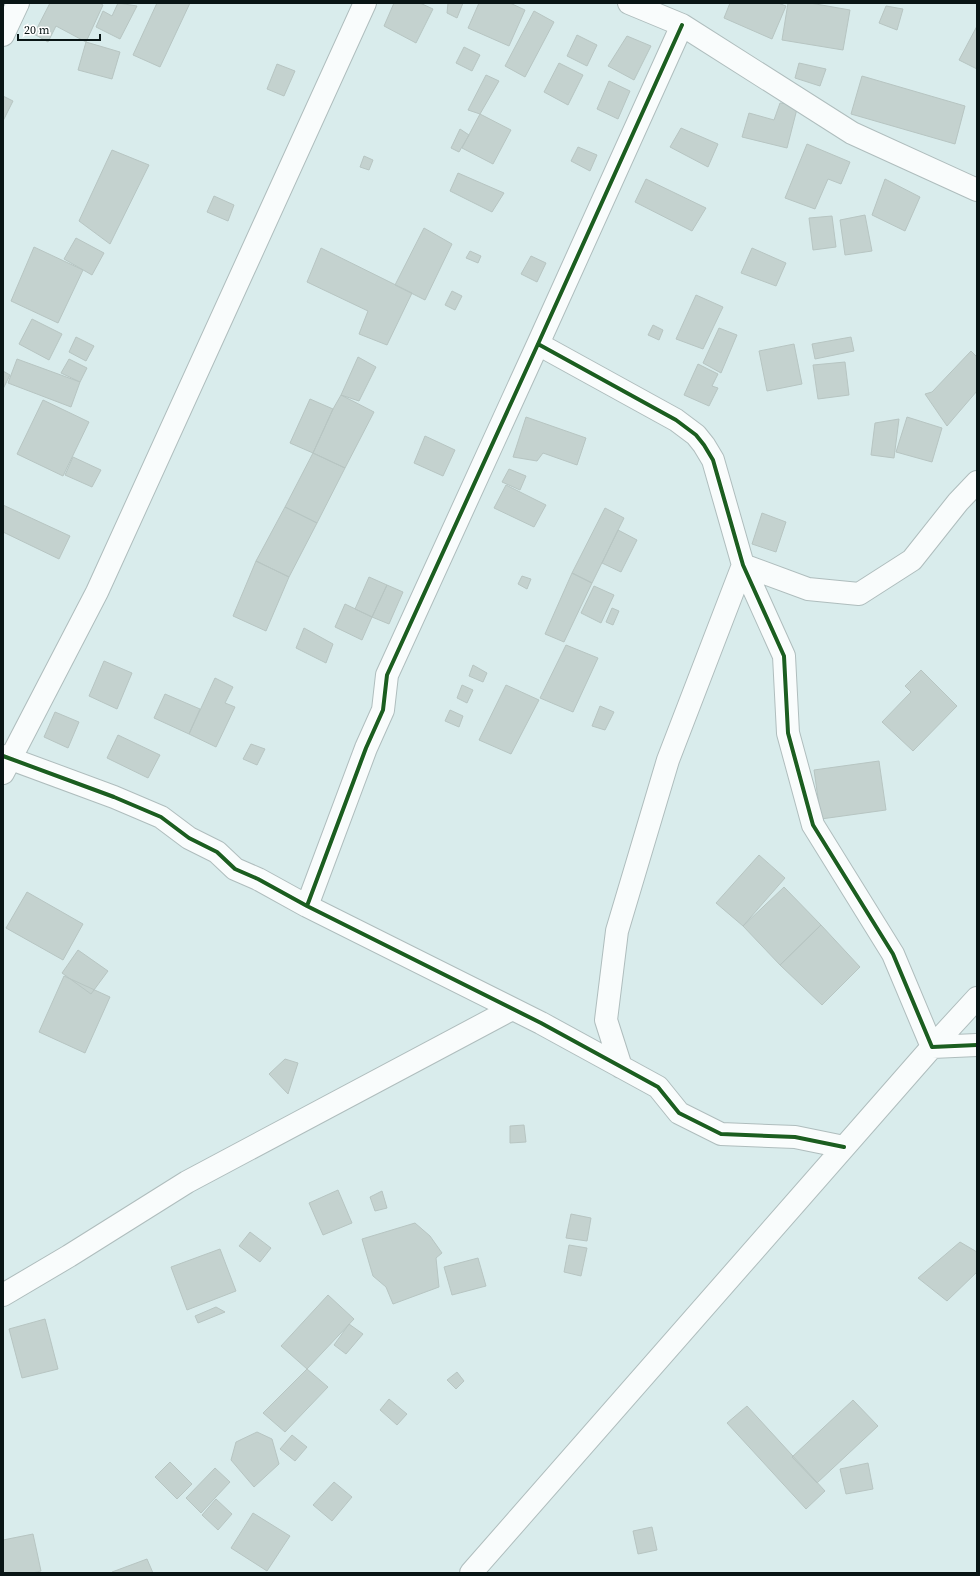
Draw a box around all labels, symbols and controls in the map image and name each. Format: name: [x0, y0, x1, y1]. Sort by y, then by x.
scale bar: [18, 16, 100, 42]
text: 20 m: [24, 22, 50, 38]

